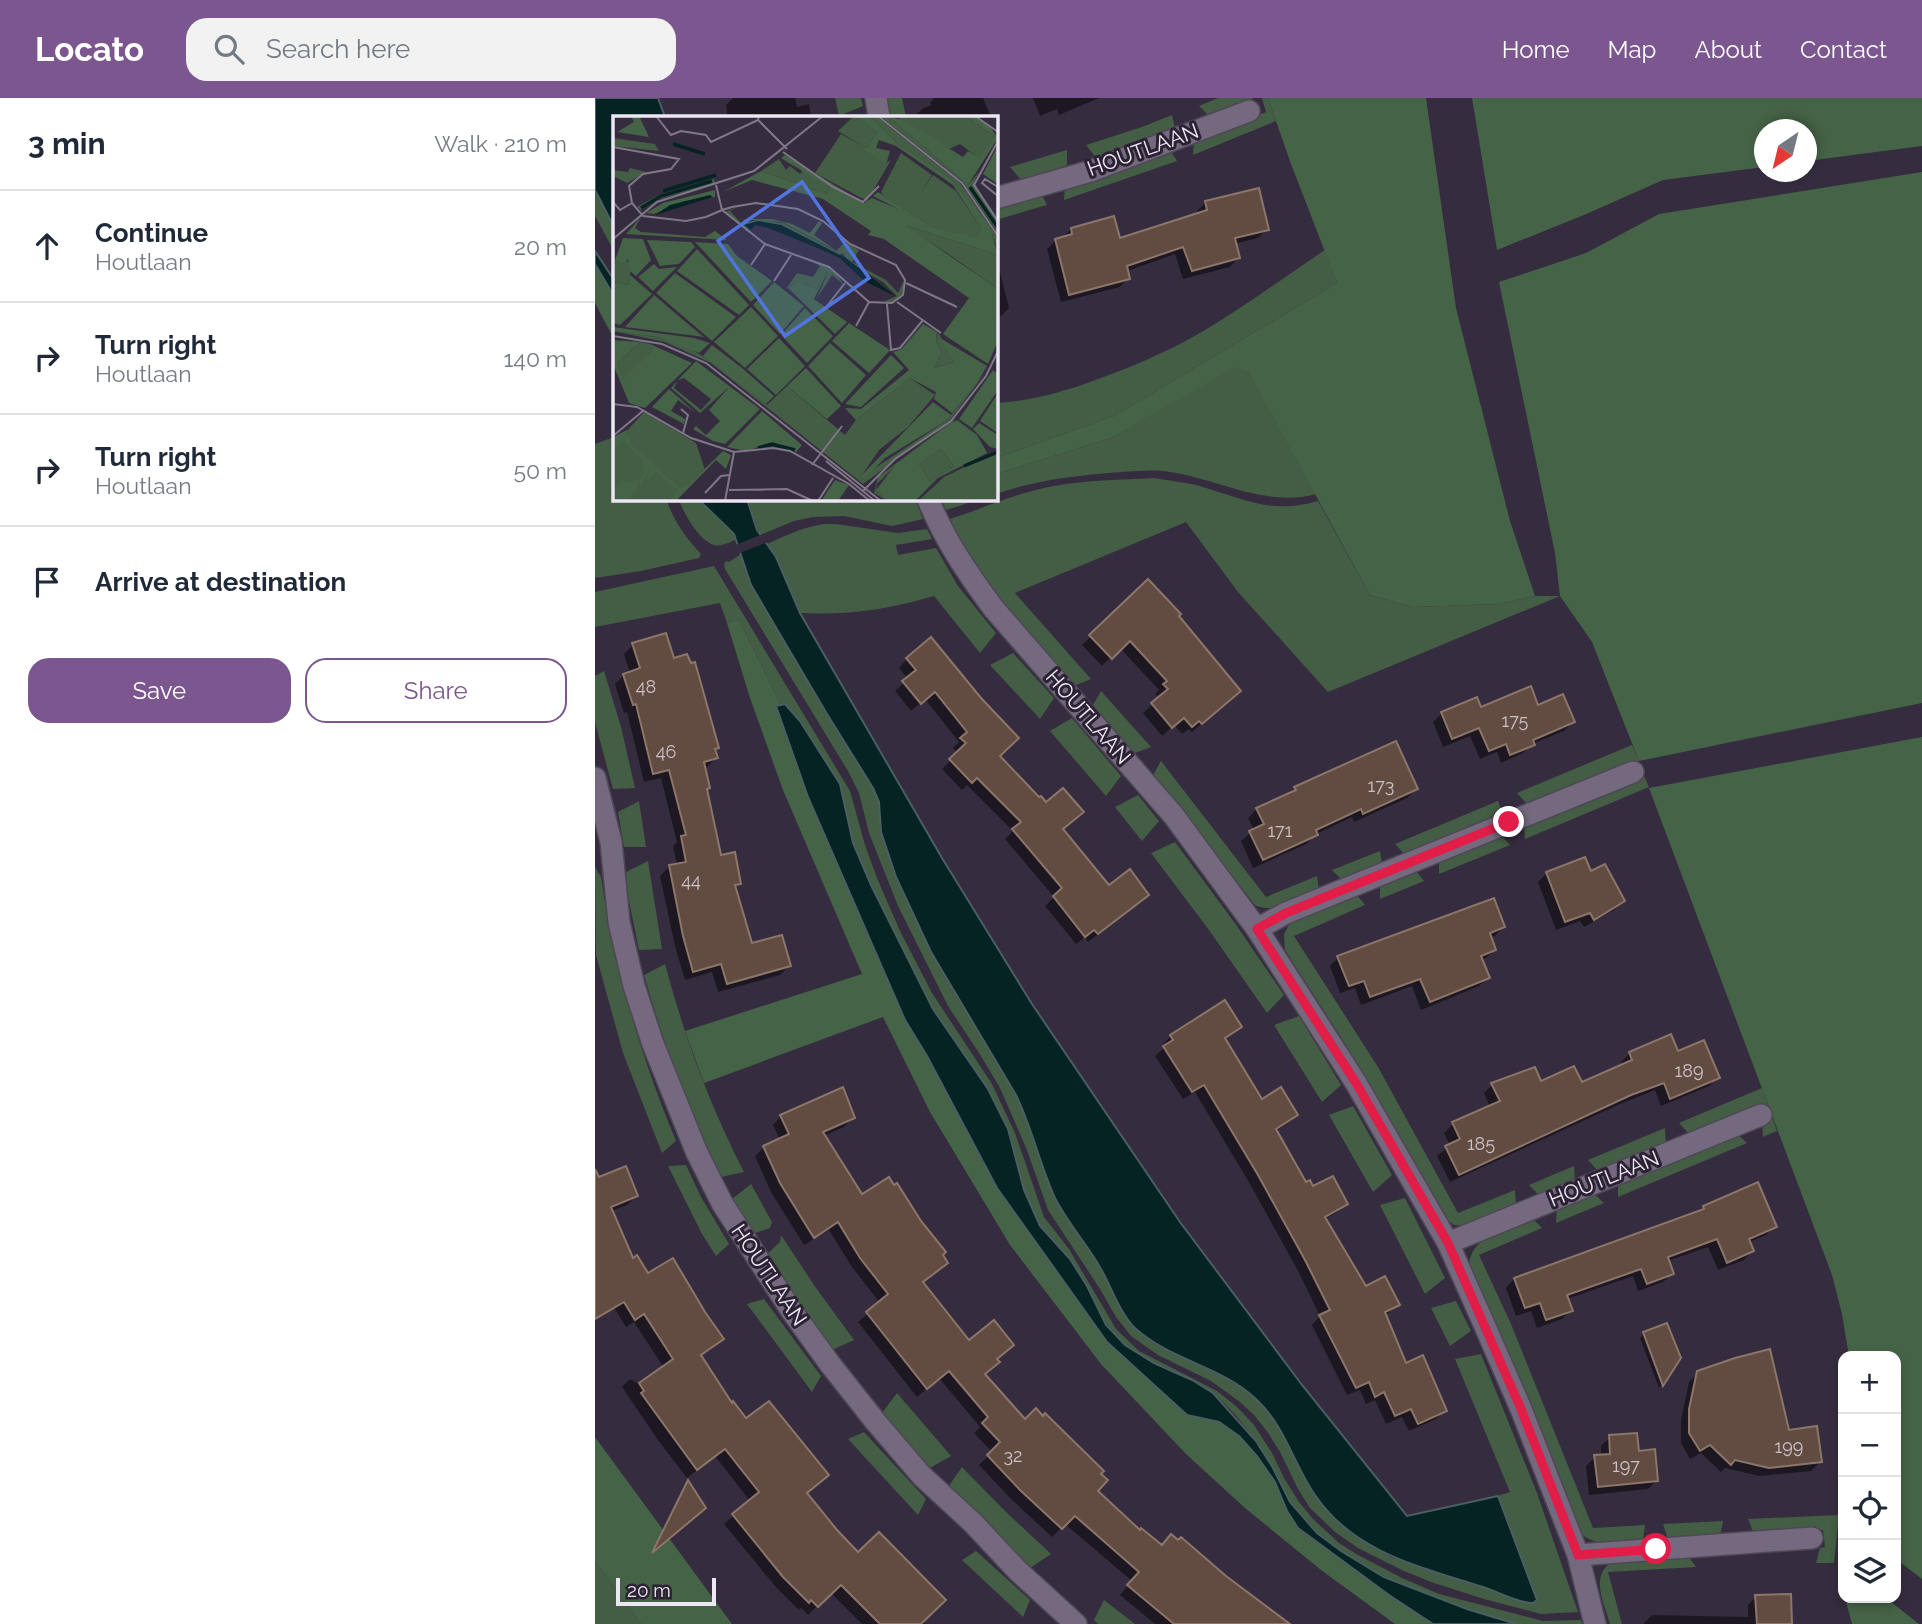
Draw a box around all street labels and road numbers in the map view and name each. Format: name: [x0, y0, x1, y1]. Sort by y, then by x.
street label: HOUTLAAN: [1084, 118, 1202, 181]
street label: HOUTLAAN: [1041, 664, 1136, 769]
street label: HOUTLAAN: [1545, 1145, 1663, 1212]
street label: HOUTLAAN: [726, 1219, 812, 1330]

